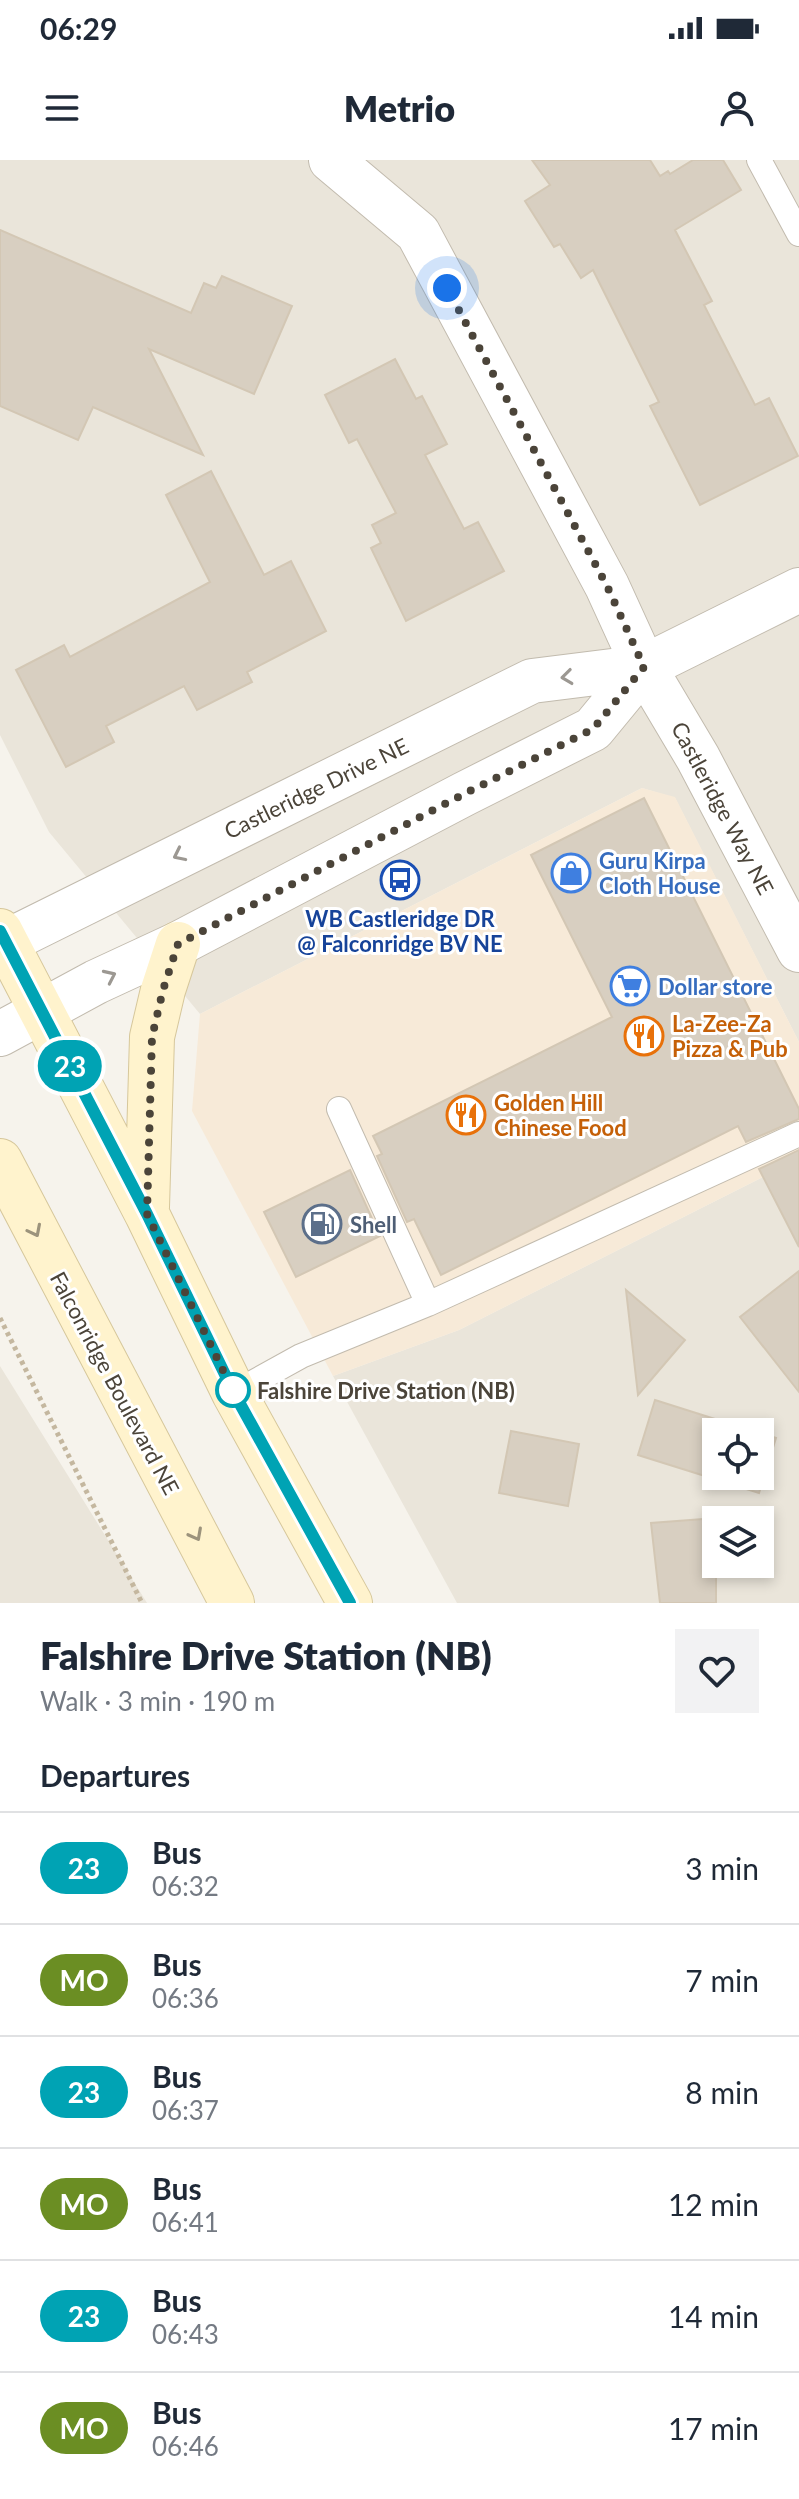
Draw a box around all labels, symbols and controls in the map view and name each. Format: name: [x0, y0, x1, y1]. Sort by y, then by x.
text: 06:29: [40, 10, 117, 46]
icon: menu: [40, 86, 84, 130]
text: Metrio: [344, 86, 455, 130]
icon: person: [715, 86, 759, 130]
your location: [427, 268, 467, 308]
one-way arrow: [560, 668, 574, 685]
street label: Castleridge Way NE: [666, 717, 780, 899]
street label: Castleridge Drive NE: [220, 732, 412, 844]
one-way arrow: [173, 845, 188, 861]
place label: Guru Kirpa Cloth House: [599, 847, 721, 899]
shop icon: Guru Kirpa Cloth House: [550, 852, 592, 894]
bus stop icon: WB Castleridge DR @ Falconridge BV NE: [379, 859, 421, 901]
place label: WB Castleridge DR @ Falconridge BV NE: [297, 905, 503, 957]
supermarket icon: Dollar store: [609, 965, 651, 1007]
one-way arrow: [102, 970, 116, 986]
place label: Dollar store: [658, 973, 773, 1000]
place label: La-Zee-Za Pizza & Pub: [672, 1010, 788, 1062]
restaurant icon: La-Zee-Za Pizza & Pub: [623, 1015, 665, 1057]
line badge: 23: [34, 1040, 106, 1092]
text: 23: [54, 1049, 86, 1083]
place label: Golden Hill Chinese Food: [494, 1089, 627, 1141]
restaurant icon: Golden Hill Chinese Food: [445, 1094, 487, 1136]
fuel station icon: Shell: [301, 1203, 343, 1245]
place label: Shell: [350, 1211, 397, 1238]
one-way arrow: [26, 1222, 41, 1237]
street label: Falconridge Boulevard NE: [45, 1267, 185, 1499]
marker: Falshire Drive Station (NB): [216, 1373, 250, 1407]
place label: Falshire Drive Station (NB): [257, 1377, 515, 1404]
map controls: [702, 1418, 774, 1578]
button: locate: [702, 1418, 774, 1490]
button: layers: [702, 1506, 774, 1578]
one-way arrow: [186, 1527, 201, 1541]
button: heart: [675, 1629, 759, 1713]
text: Falshire Drive Station (NB): [40, 1632, 492, 1678]
text: Walk · 3 min · 190 m: [40, 1685, 275, 1717]
text: Departures: [40, 1757, 190, 1793]
text: Bus: [152, 1834, 202, 1870]
text: 3 min: [685, 1850, 759, 1886]
text: 23: [68, 1851, 100, 1885]
text: 06:32: [152, 1870, 219, 1902]
text: Bus: [152, 1946, 202, 1982]
text: 7 min: [685, 1962, 759, 1998]
text: MO: [59, 1963, 109, 1997]
text: 06:36: [152, 1982, 219, 2014]
text: Bus: [152, 2058, 202, 2094]
text: 8 min: [685, 2074, 759, 2110]
text: 23: [68, 2075, 100, 2109]
text: 06:37: [152, 2094, 219, 2126]
text: Bus: [152, 2170, 202, 2206]
text: 12 min: [668, 2186, 759, 2222]
text: MO: [59, 2187, 109, 2221]
text: 06:41: [152, 2206, 219, 2238]
text: Bus: [152, 2282, 202, 2318]
text: 14 min: [668, 2298, 759, 2334]
text: 23: [68, 2299, 100, 2333]
text: 06:43: [152, 2318, 219, 2350]
text: Bus: [152, 2394, 202, 2430]
text: 17 min: [668, 2410, 759, 2446]
text: MO: [59, 2411, 109, 2445]
text: 06:46: [152, 2430, 219, 2462]

